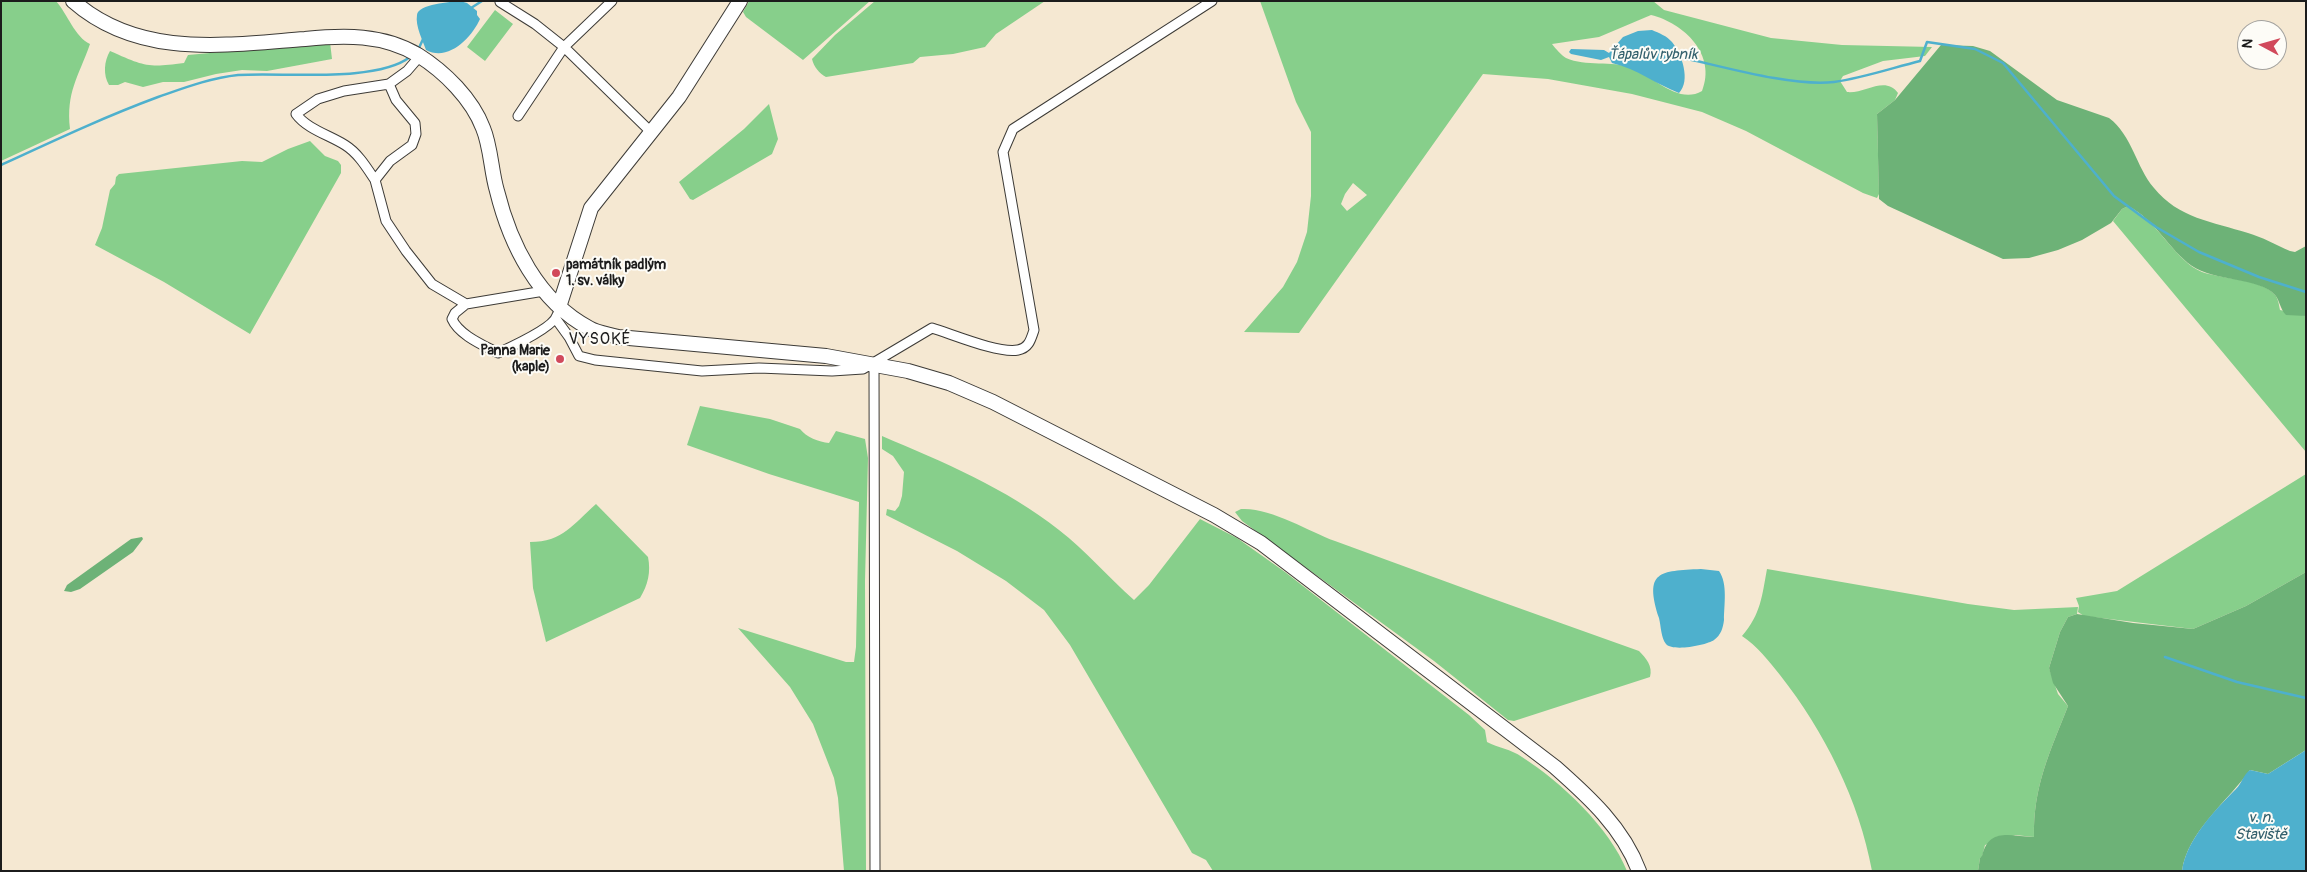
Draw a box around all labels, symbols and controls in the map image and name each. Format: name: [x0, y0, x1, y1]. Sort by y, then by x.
north arrow: [2237, 20, 2287, 70]
text: N: [2239, 38, 2257, 49]
water label: Ťápalův rybník: [1609, 46, 1697, 64]
place label: památník padlým 1. sv. války: [566, 257, 666, 290]
marker: památník padlým 1. sv. války: [550, 267, 562, 279]
district label: VYSOKÉ: [568, 330, 632, 350]
place label: Panna Marie (kaple): [480, 343, 550, 376]
marker: Panna Marie (kaple): [554, 353, 566, 365]
water label: v. n. Staviště: [2235, 809, 2287, 844]

